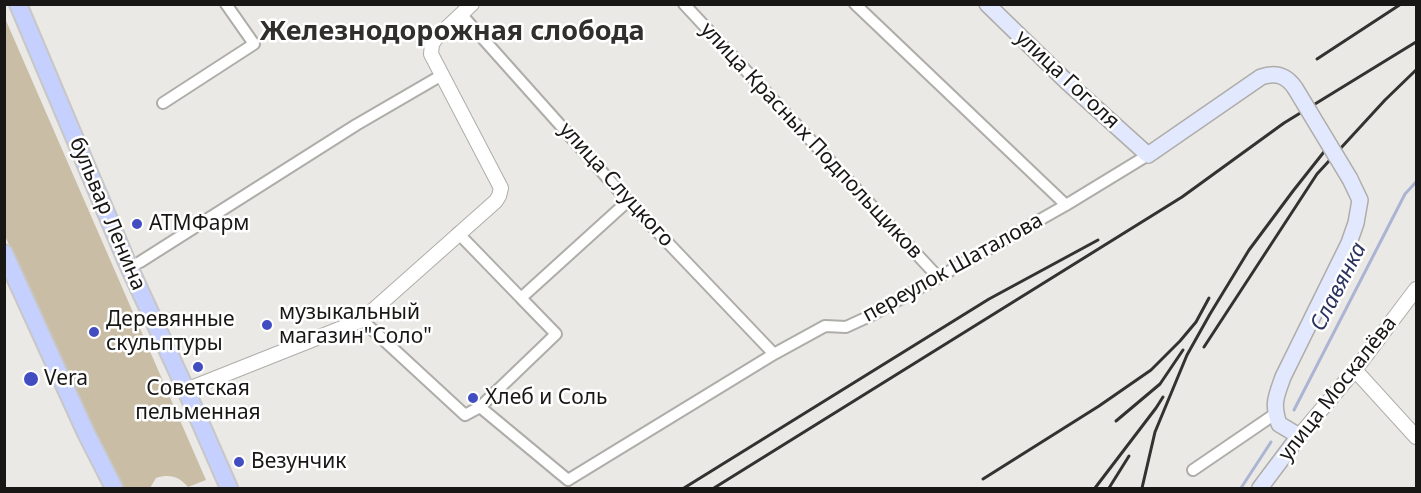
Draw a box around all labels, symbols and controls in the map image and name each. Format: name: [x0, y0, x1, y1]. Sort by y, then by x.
district label: Железнодорожная слобода: [259, 16, 645, 48]
street label: улица Красных Подпольщиков: [695, 17, 927, 265]
street label: улица Гоголя: [1010, 25, 1124, 135]
street label: улица Слуцкого: [553, 118, 679, 252]
street label: бульвар Ленина: [63, 134, 151, 294]
street label: переулок Шаталова: [859, 208, 1047, 328]
place label: АТМФарм: [149, 211, 249, 237]
marker: АТМФарм: [130, 217, 144, 231]
water label: Славянка: [1305, 238, 1373, 336]
place label: музыкальный магазин"Соло": [279, 300, 432, 350]
place label: Деревянные скульптуры: [106, 307, 234, 357]
street label: улица Москалёва: [1274, 312, 1402, 466]
marker: музыкальный магазин"Соло": [260, 318, 274, 332]
marker: Деревянные скульптуры: [87, 325, 101, 339]
marker: Советская пельменная: [191, 360, 205, 374]
place label: Vera: [44, 366, 88, 392]
marker: Vera: [22, 370, 40, 388]
place label: Советская пельменная: [135, 376, 261, 426]
place label: Хлеб и Соль: [485, 385, 607, 411]
marker: Хлеб и Соль: [466, 391, 480, 405]
place label: Везунчик: [251, 449, 346, 475]
marker: Везунчик: [232, 455, 246, 469]

